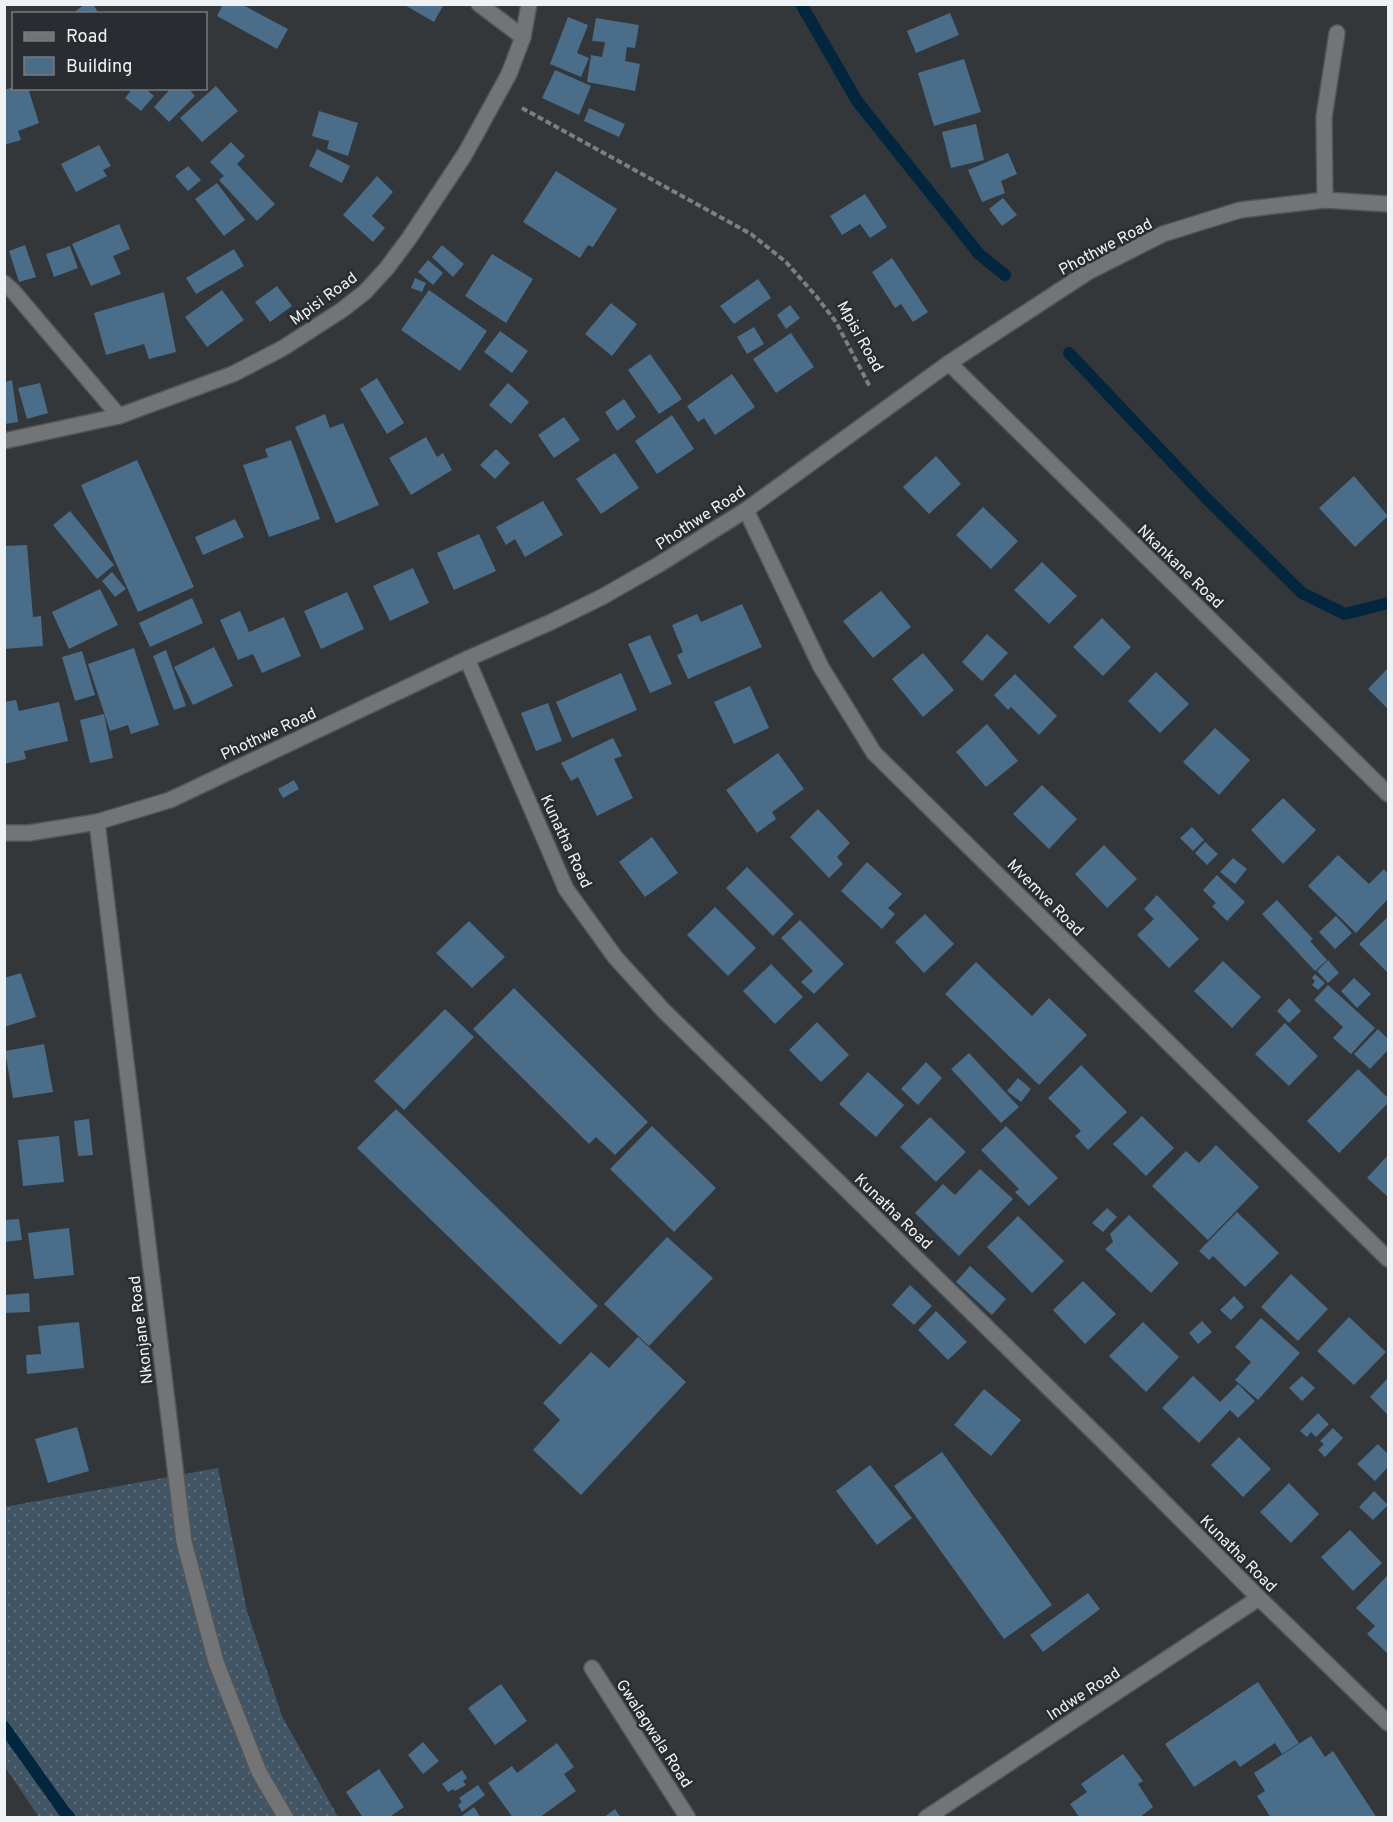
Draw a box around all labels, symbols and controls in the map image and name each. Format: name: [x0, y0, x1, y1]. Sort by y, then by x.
legend: [12, 12, 207, 90]
text: Road: [66, 26, 108, 49]
text: Building: [66, 56, 132, 79]
street label: Phothwe Road: [1056, 215, 1156, 281]
street label: Mpisi Road: [287, 269, 362, 331]
street label: Mpisi Road: [832, 298, 887, 376]
street label: Phothwe Road: [652, 482, 750, 555]
street label: Nkankane Road: [1132, 521, 1227, 614]
street label: Phothwe Road: [218, 704, 320, 766]
street label: Kunatha Road: [535, 792, 596, 892]
street label: Mvemve Road: [1002, 856, 1087, 941]
street label: Kunatha Road: [849, 1170, 936, 1255]
street label: Nkonjane Road: [125, 1274, 159, 1385]
street label: Kunatha Road: [1195, 1512, 1280, 1597]
street label: Indwe Road: [1044, 1664, 1125, 1726]
street label: Gwalagwala Road: [611, 1676, 696, 1792]

